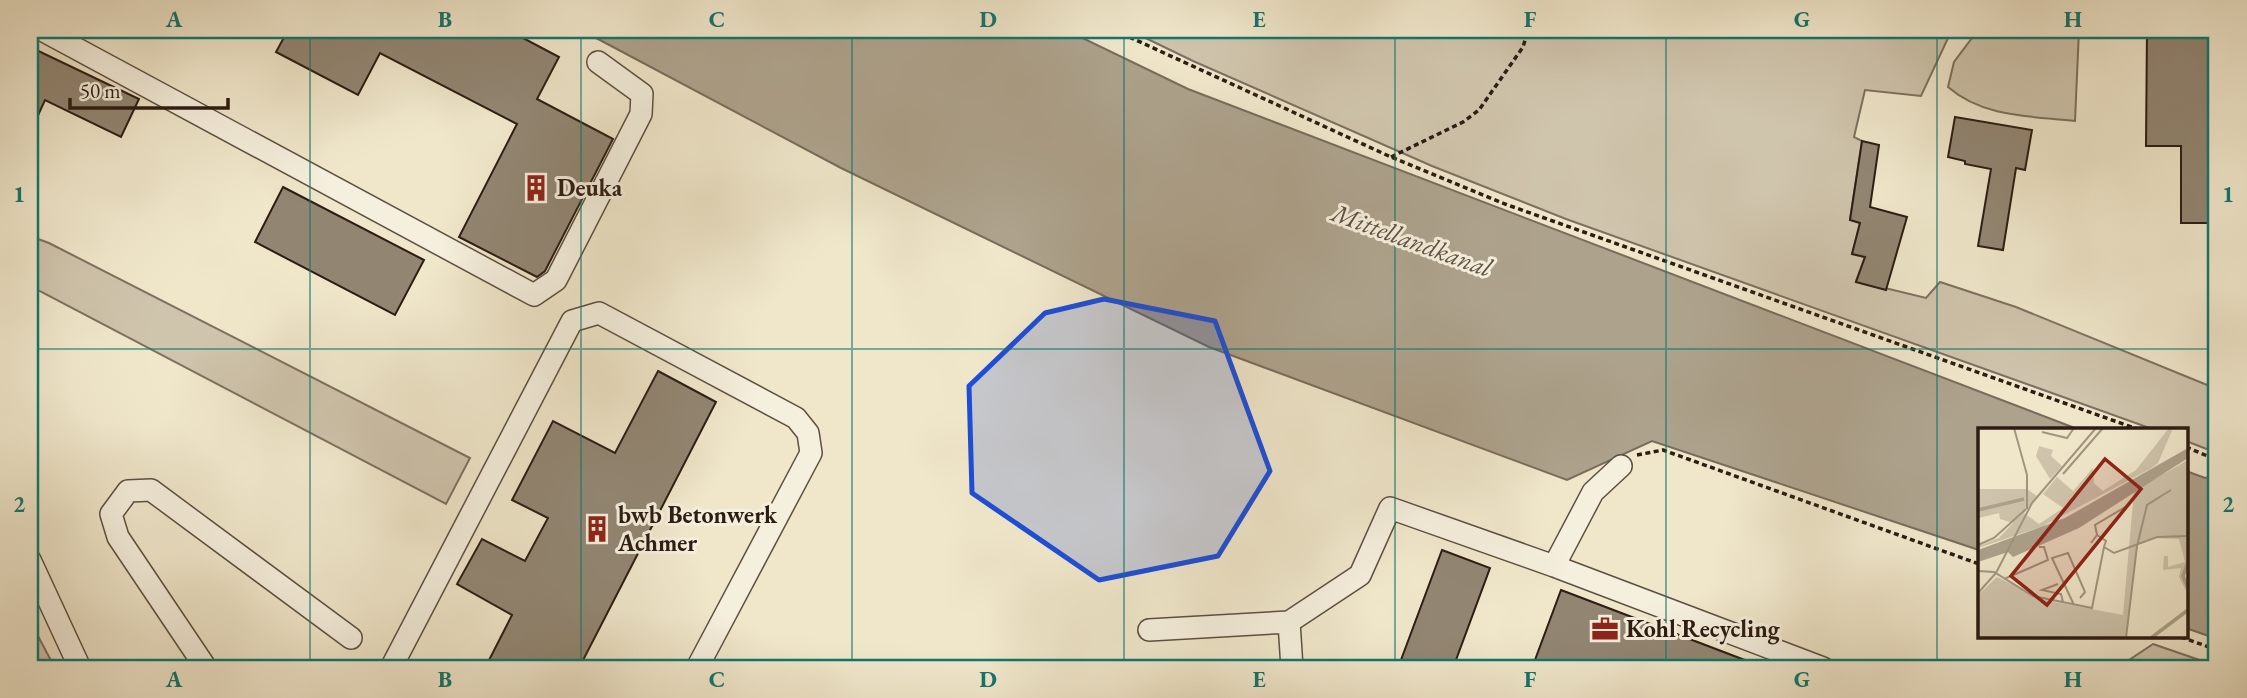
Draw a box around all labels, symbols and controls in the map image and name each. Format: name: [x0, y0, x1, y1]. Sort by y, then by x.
text: A: [165, 4, 183, 34]
text: B: [438, 4, 452, 34]
text: C: [709, 4, 725, 34]
text: D: [979, 4, 997, 34]
text: E: [1252, 4, 1266, 34]
text: F: [1524, 4, 1537, 34]
text: G: [1794, 4, 1810, 34]
text: H: [2064, 4, 2082, 34]
scale bar: [70, 66, 228, 110]
text: 50 m: [80, 77, 121, 104]
place label: Deuka: [557, 172, 623, 203]
building icon: Deuka: [521, 173, 551, 203]
text: 1: [13, 179, 25, 209]
text: 1: [2222, 179, 2234, 209]
water label: Mittellandkanal: [1325, 195, 1497, 285]
inset map: [1978, 428, 2188, 638]
text: 2: [13, 489, 25, 519]
text: 2: [2222, 489, 2234, 519]
place label: bwb Betonwerk Achmer: [617, 499, 778, 558]
building icon: bwb Betonwerk Achmer: [582, 514, 612, 544]
place label: Kohl Recycling: [1626, 613, 1781, 645]
office icon: Kohl Recycling: [1590, 614, 1620, 644]
text: A: [165, 664, 183, 694]
text: B: [438, 664, 452, 694]
text: C: [709, 664, 725, 694]
text: D: [979, 664, 997, 694]
text: E: [1252, 664, 1266, 694]
text: F: [1524, 664, 1537, 694]
text: G: [1794, 664, 1810, 694]
text: H: [2064, 664, 2082, 694]

